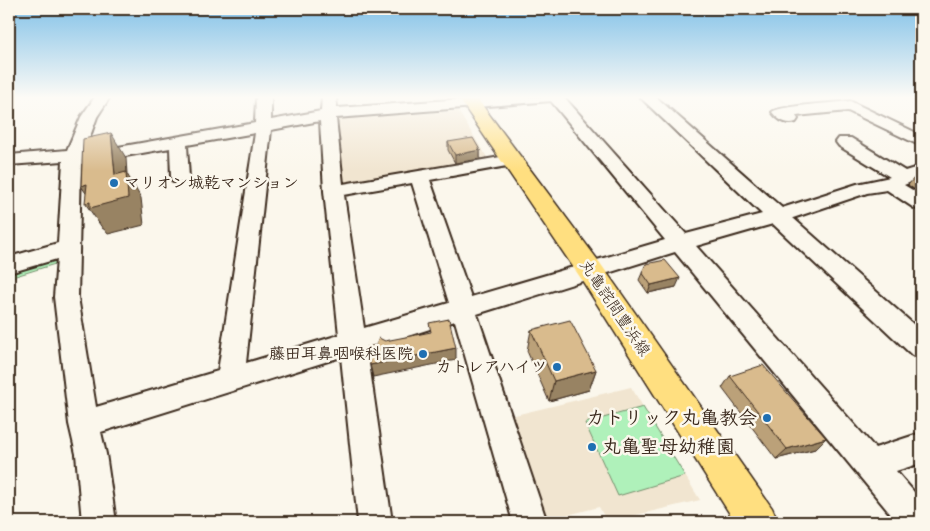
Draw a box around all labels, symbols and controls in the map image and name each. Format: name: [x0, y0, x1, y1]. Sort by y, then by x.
place label: マリオン城乾マンション: [124, 172, 299, 194]
marker: マリオン城乾マンション: [108, 177, 120, 189]
street label: 丸亀詫間豊浜線: [575, 255, 655, 361]
place label: 藤田耳鼻咽喉科医院: [269, 343, 413, 365]
marker: 藤田耳鼻咽喉科医院: [417, 348, 429, 360]
place label: カトレアハイツ: [436, 356, 547, 378]
marker: カトレアハイツ: [551, 361, 563, 373]
place label: カトリック丸亀教会: [586, 405, 757, 432]
marker: カトリック丸亀教会: [761, 412, 773, 424]
place label: 丸亀聖母幼稚園: [602, 434, 735, 461]
marker: 丸亀聖母幼稚園: [586, 441, 598, 453]

